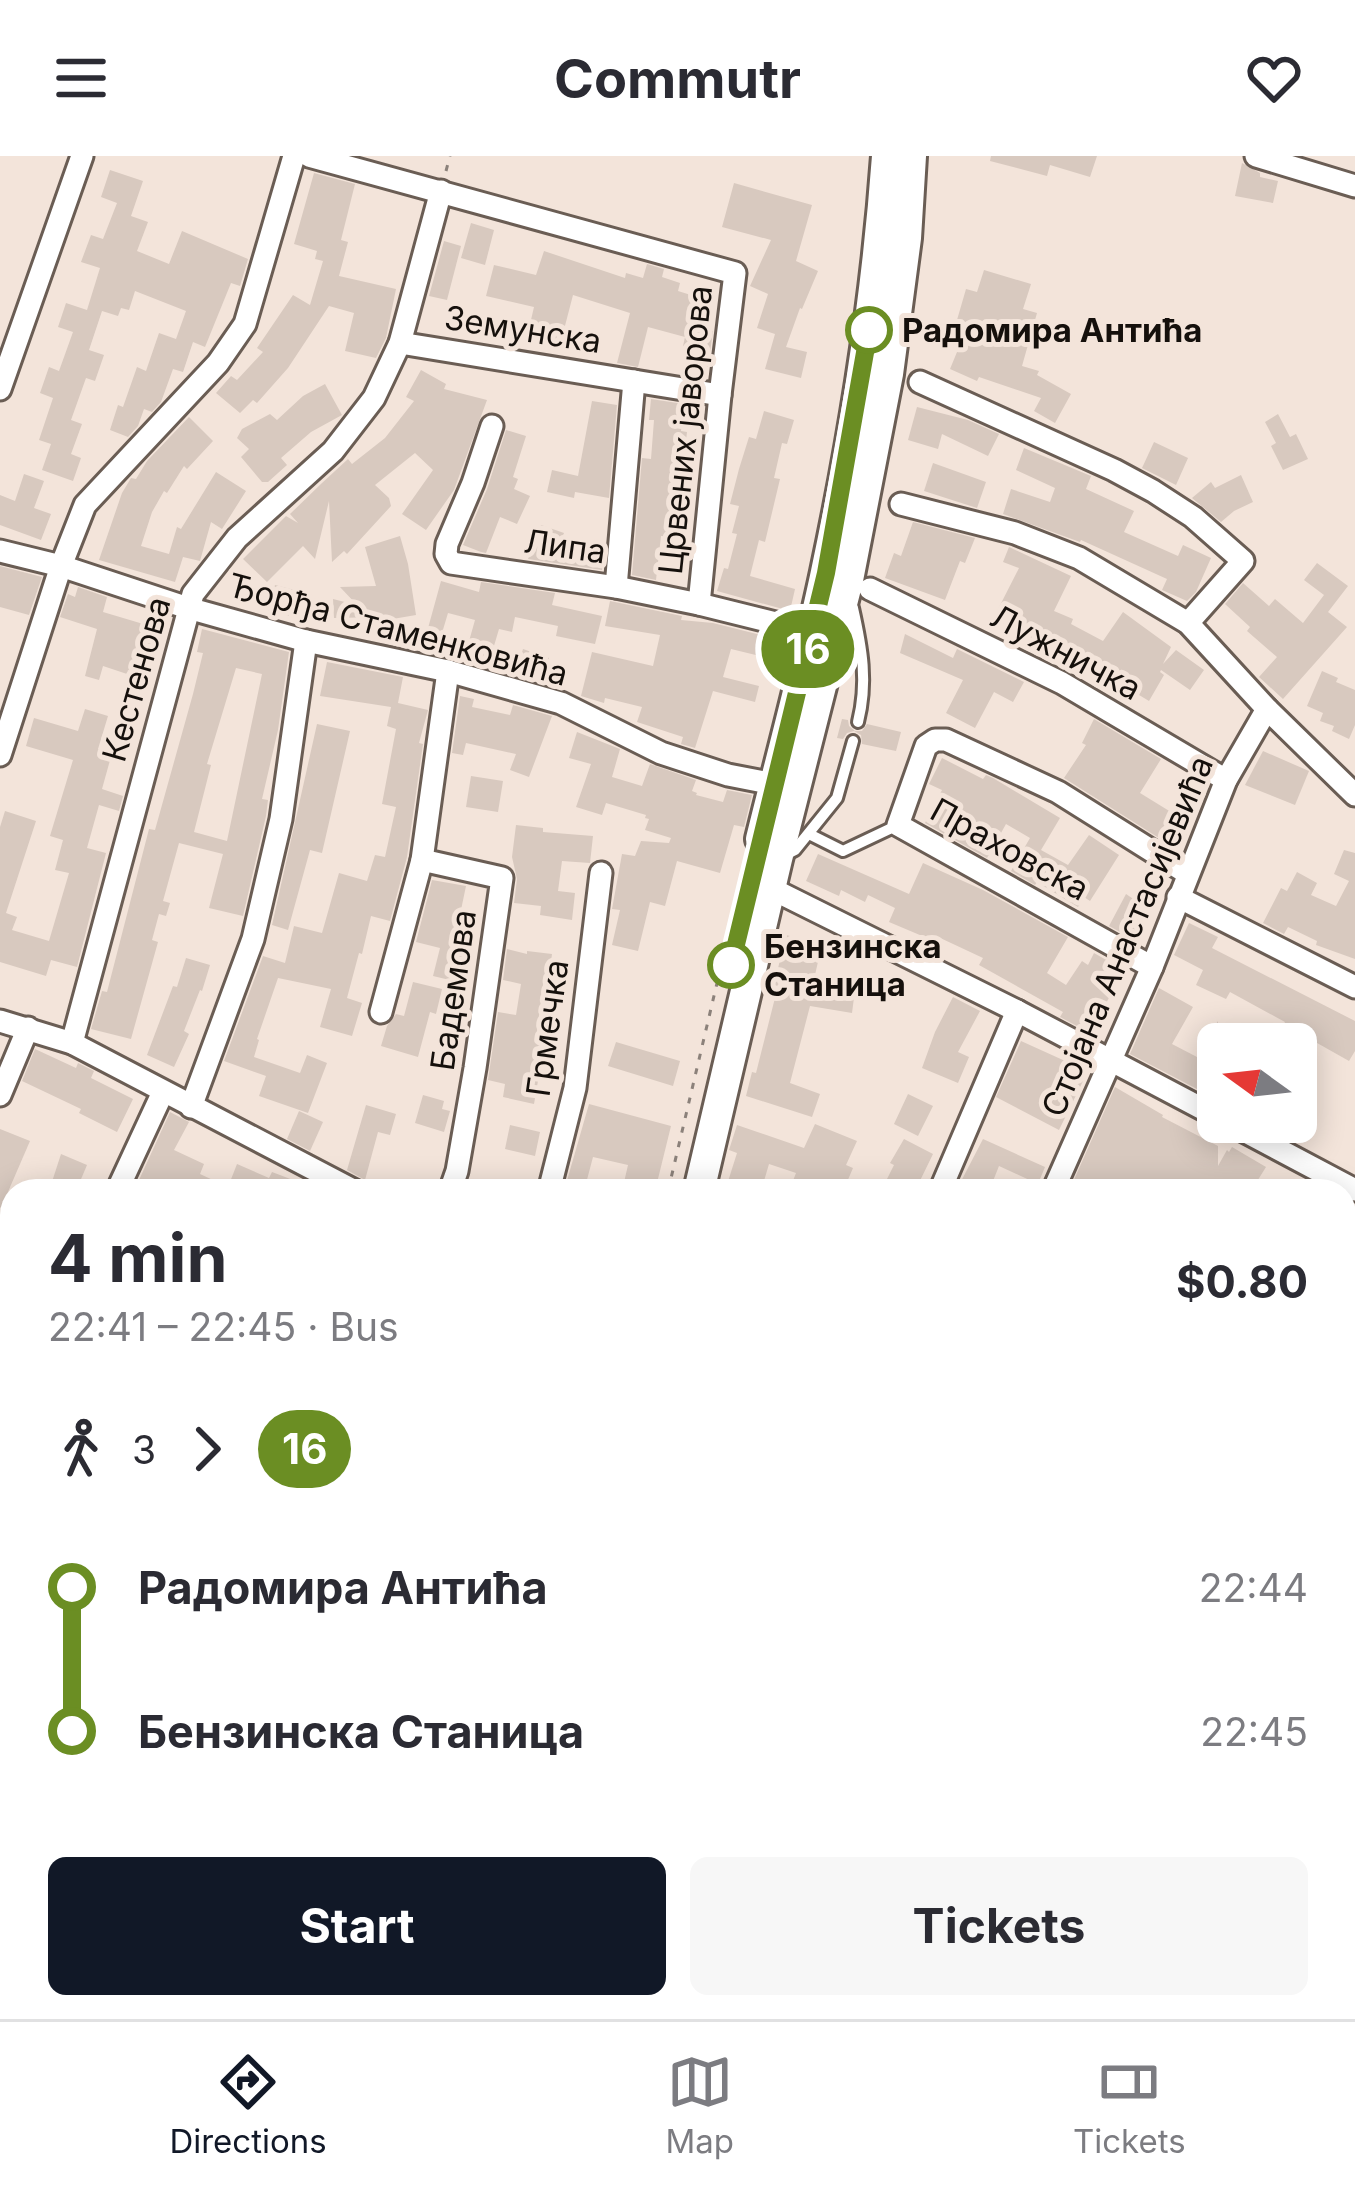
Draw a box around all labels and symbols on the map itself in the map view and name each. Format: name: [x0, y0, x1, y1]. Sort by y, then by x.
street label: Црвених јаворова: [650, 284, 720, 576]
street label: Земунска: [442, 297, 604, 361]
marker: Радомира Антића: [847, 308, 891, 352]
place label: Радомира Антића: [902, 310, 1202, 350]
street label: Липа: [522, 520, 608, 572]
street label: Ђорђа Стаменковића: [224, 564, 572, 694]
street label: Кестенова: [93, 592, 179, 766]
street label: Лужничка: [984, 596, 1148, 708]
line badge: 16: [754, 610, 862, 688]
street label: Стојана Анастасијевића: [1033, 750, 1221, 1122]
street label: Праховска: [924, 789, 1096, 909]
street label: Бадемова: [422, 907, 484, 1073]
place label: Бензинска Станица: [764, 926, 942, 1004]
marker: Бензинска Станица: [709, 943, 753, 987]
street label: Грмечка: [518, 957, 576, 1099]
north arrow: [1197, 1023, 1317, 1143]

